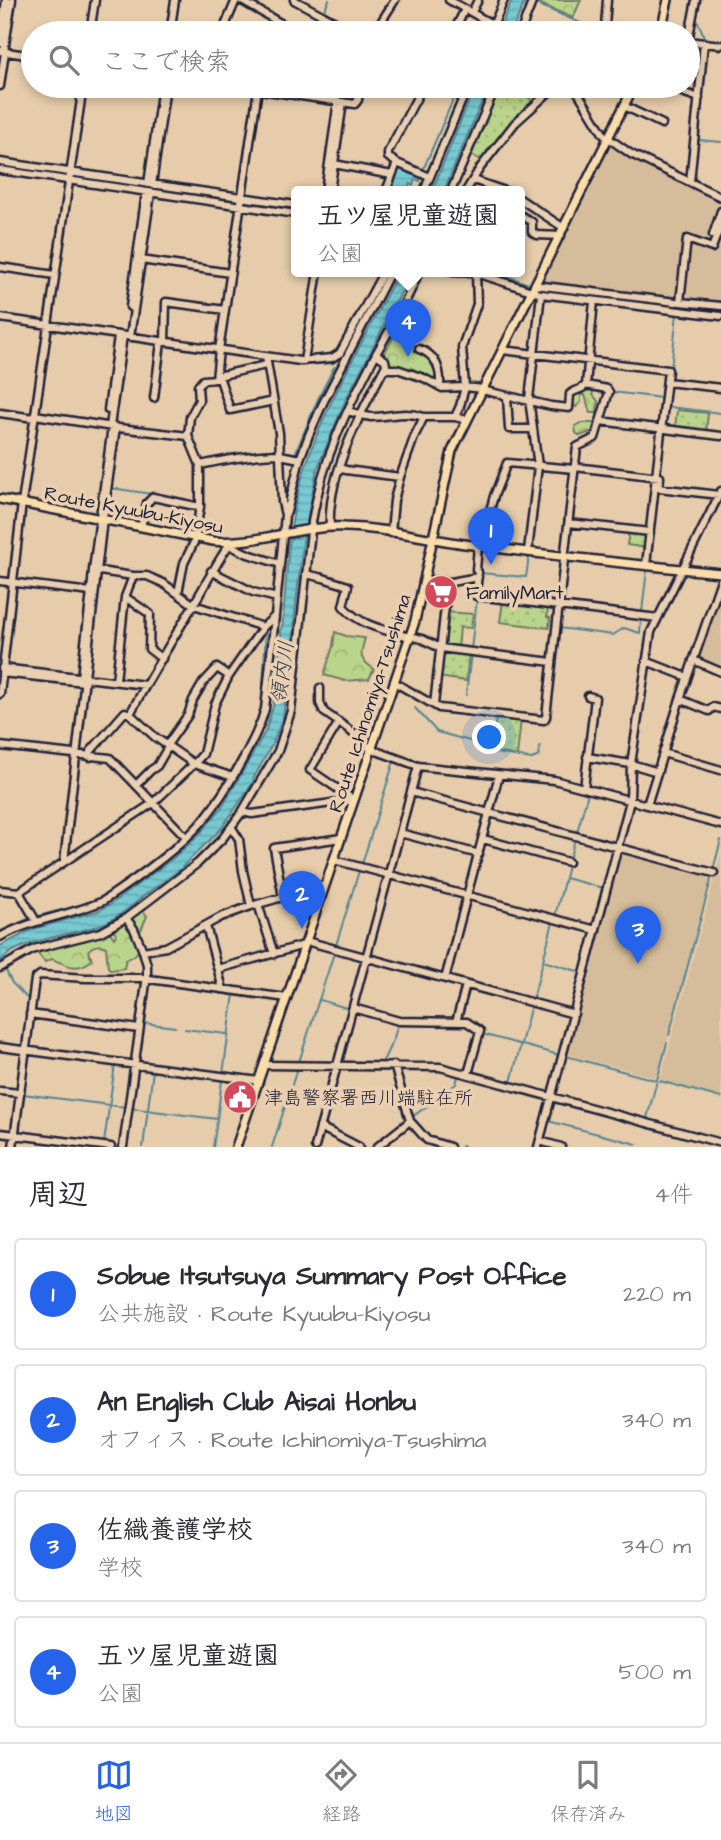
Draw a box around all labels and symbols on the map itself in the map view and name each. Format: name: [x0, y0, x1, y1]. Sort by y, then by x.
pin: 4: [385, 299, 431, 357]
street label: Route Kyuubu-Kiyosu: [42, 480, 226, 542]
pin: 1: [468, 507, 514, 565]
supermarket icon: FamilyMart: [422, 573, 460, 611]
place label: FamilyMart: [466, 580, 564, 608]
street label: Route Ichinomiya-Tsushima: [322, 591, 420, 816]
water label: 領内川: [264, 639, 301, 705]
your location: [472, 720, 506, 754]
pin: 2: [279, 871, 325, 929]
pin: 3: [615, 906, 661, 964]
public building icon: 津島警察署西川端駐在所: [221, 1078, 259, 1116]
place label: 津島警察署西川端駐在所: [264, 1085, 473, 1112]

